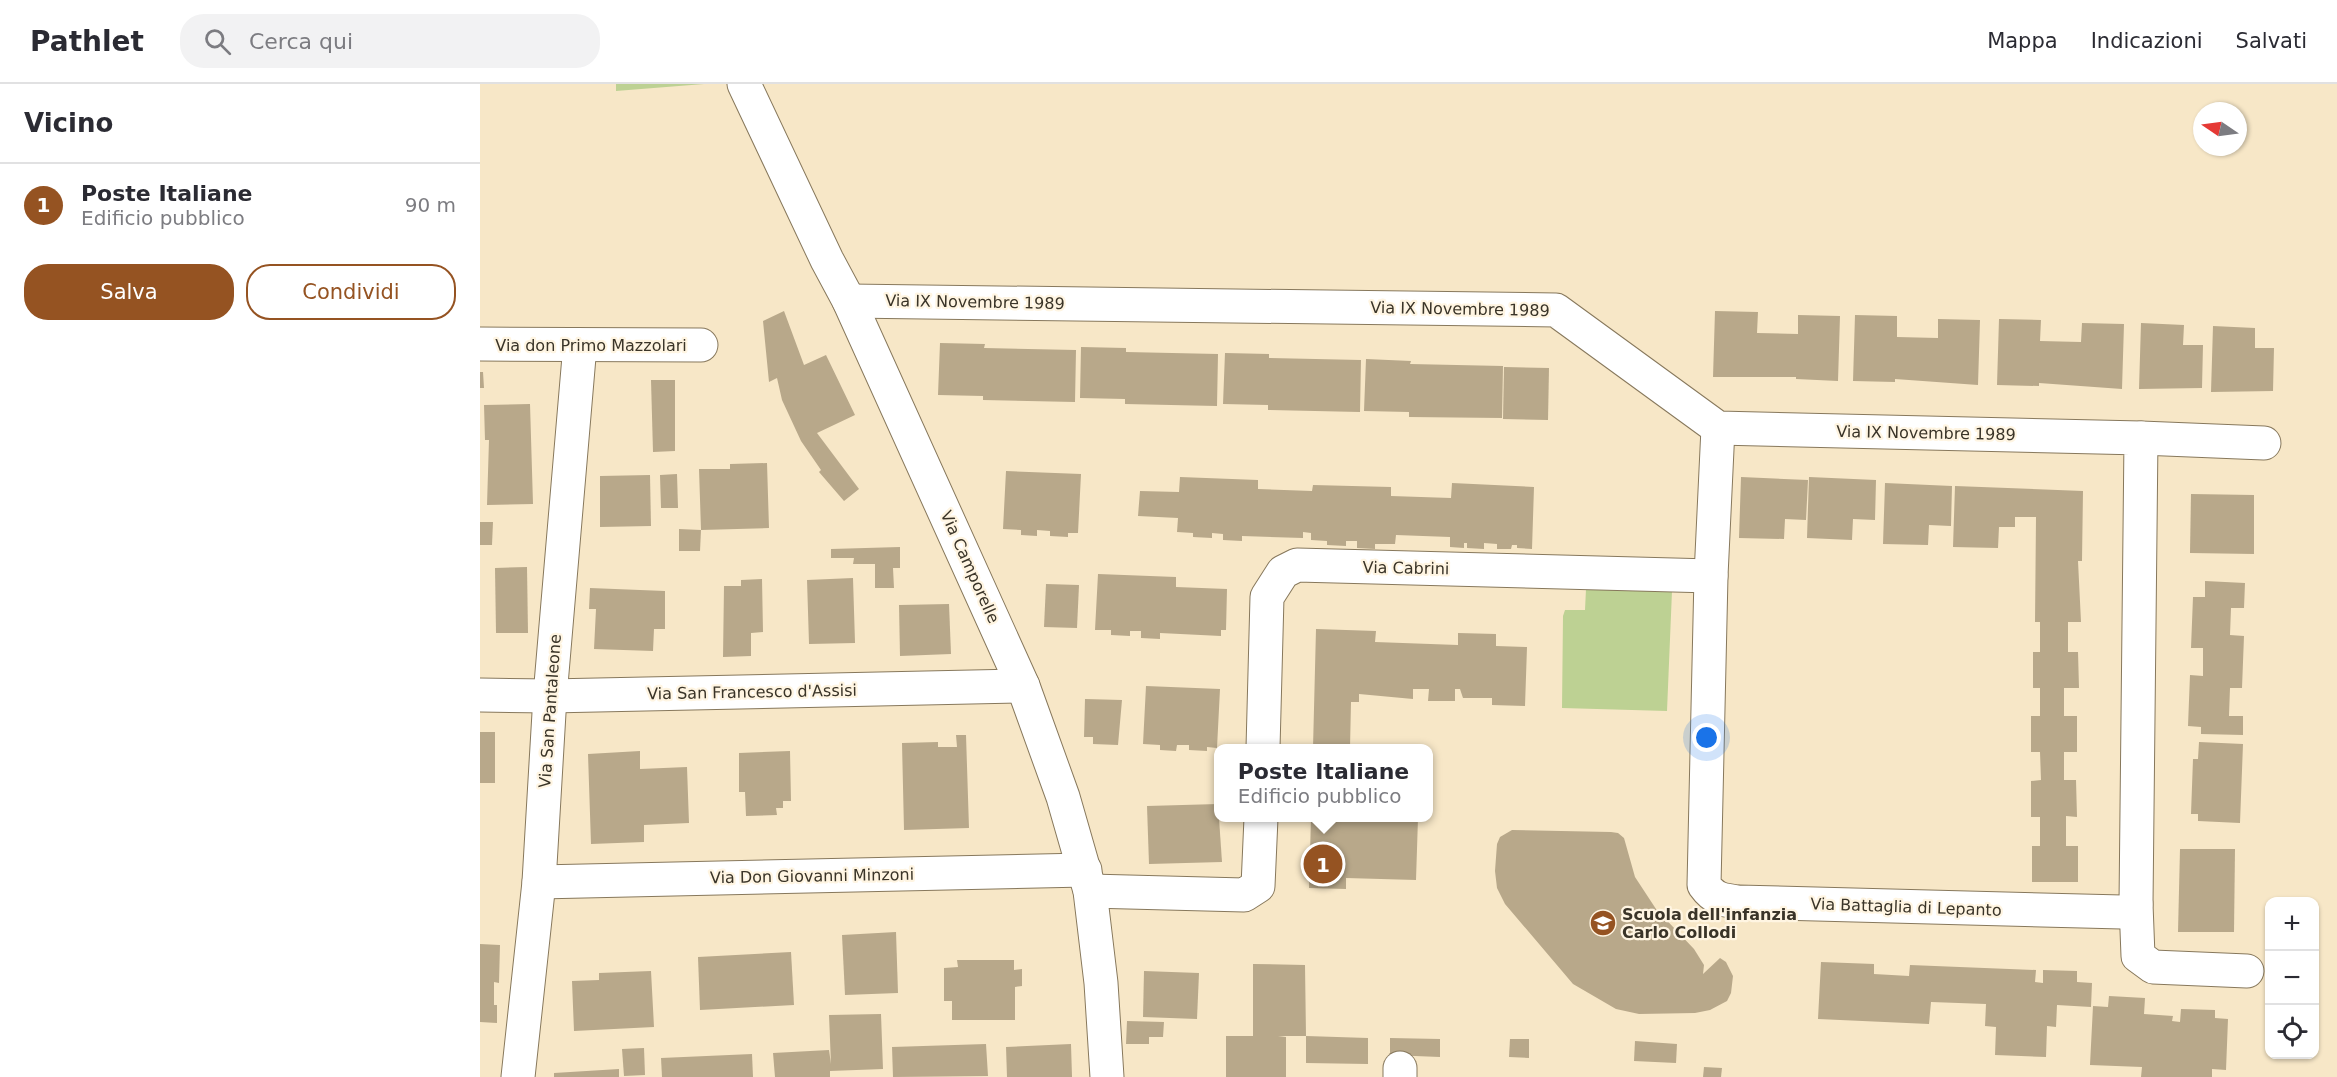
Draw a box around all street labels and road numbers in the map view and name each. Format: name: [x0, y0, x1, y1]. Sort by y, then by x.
street label: Via IX Novembre 1989: [885, 291, 1065, 313]
street label: Via IX Novembre 1989: [1370, 298, 1550, 320]
street label: Via don Primo Mazzolari: [495, 336, 687, 355]
street label: Via IX Novembre 1989: [1836, 422, 2016, 444]
street label: Via Camporelle: [937, 508, 1003, 626]
street label: Via Cabrini: [1363, 558, 1449, 578]
street label: Via San Pantaleone: [535, 633, 565, 789]
street label: Via San Francesco d'Assisi: [647, 681, 857, 703]
street label: Via Don Giovanni Minzoni: [710, 865, 914, 887]
street label: Via Battaglia di Lepanto: [1810, 894, 2002, 920]

